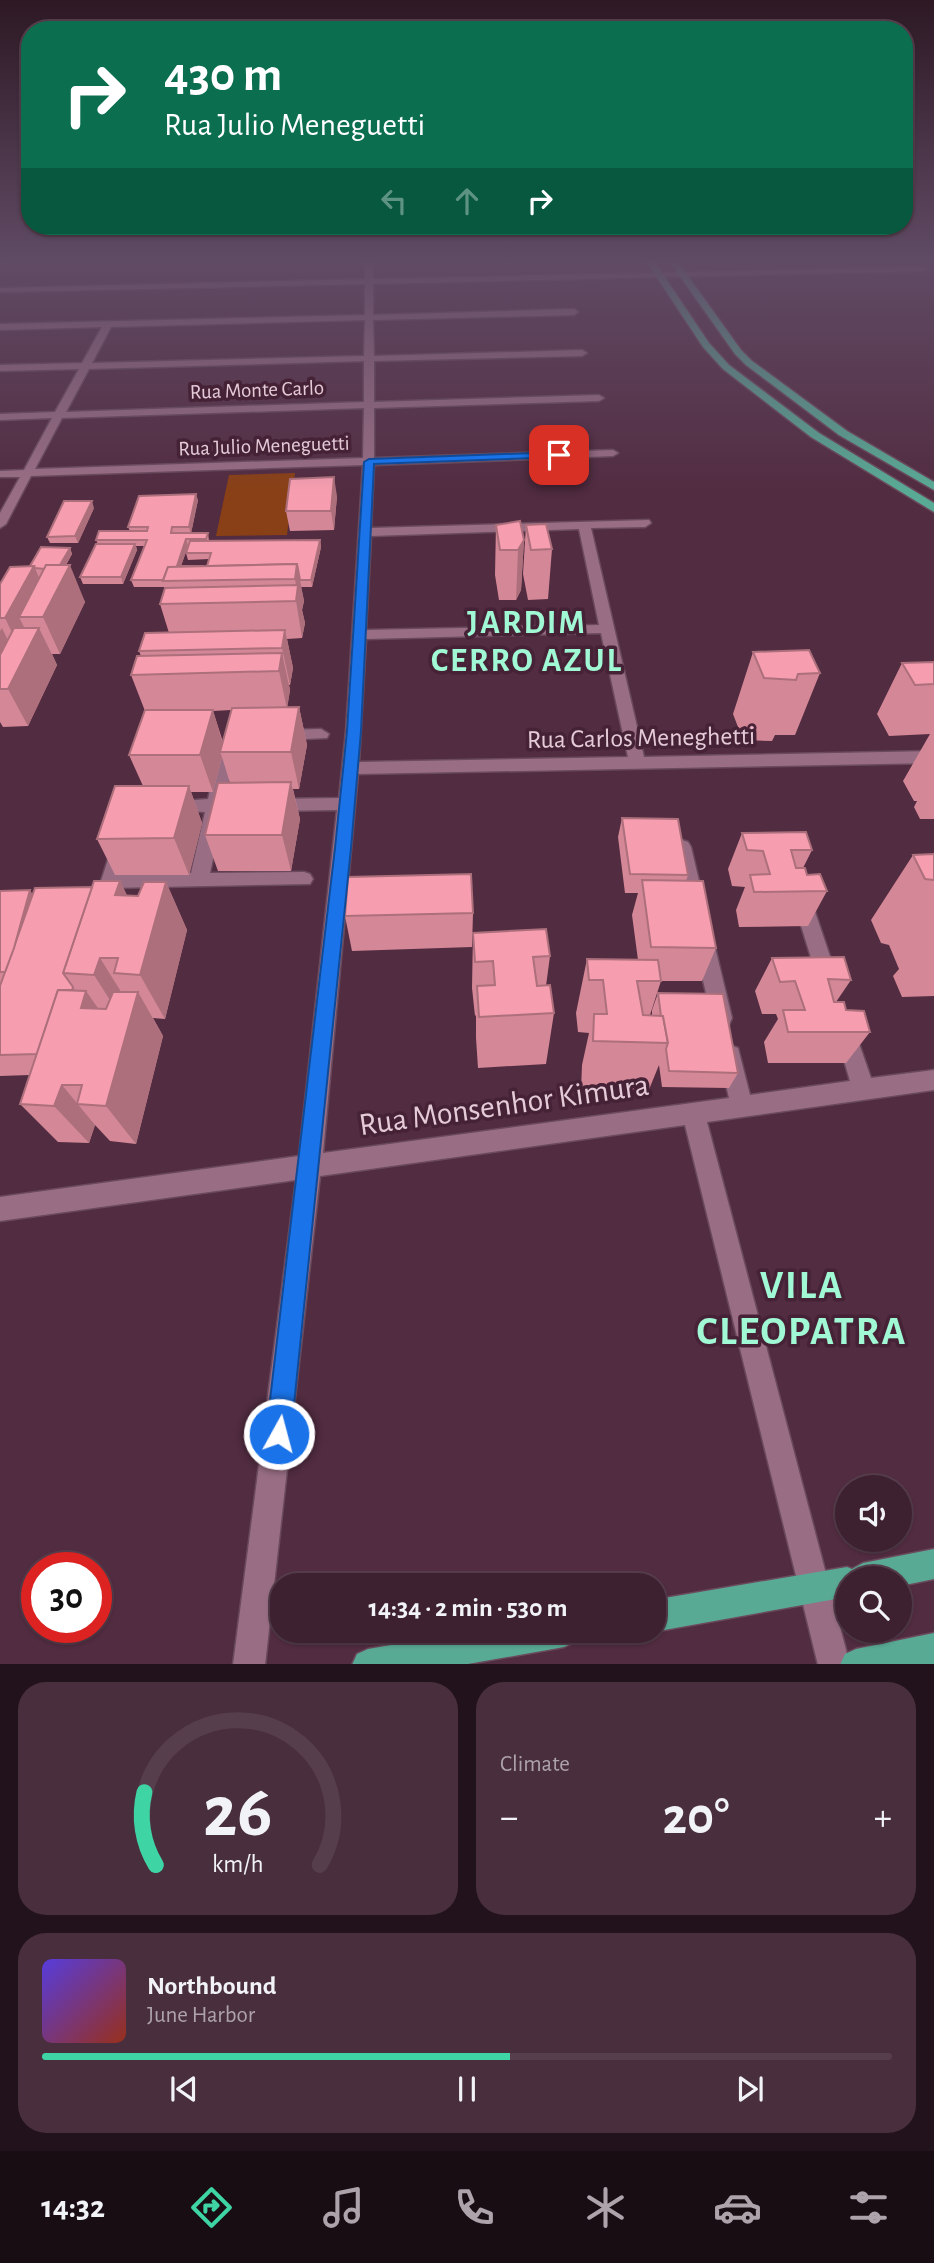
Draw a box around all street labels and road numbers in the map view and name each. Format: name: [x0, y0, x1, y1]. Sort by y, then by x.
street label: Rua Monte Carlo: [189, 377, 325, 403]
street label: Rua Julio Meneguetti: [178, 433, 350, 459]
street label: Rua Carlos Meneghetti: [527, 723, 755, 753]
street label: Rua Monsenhor Kimura: [357, 1069, 651, 1141]

